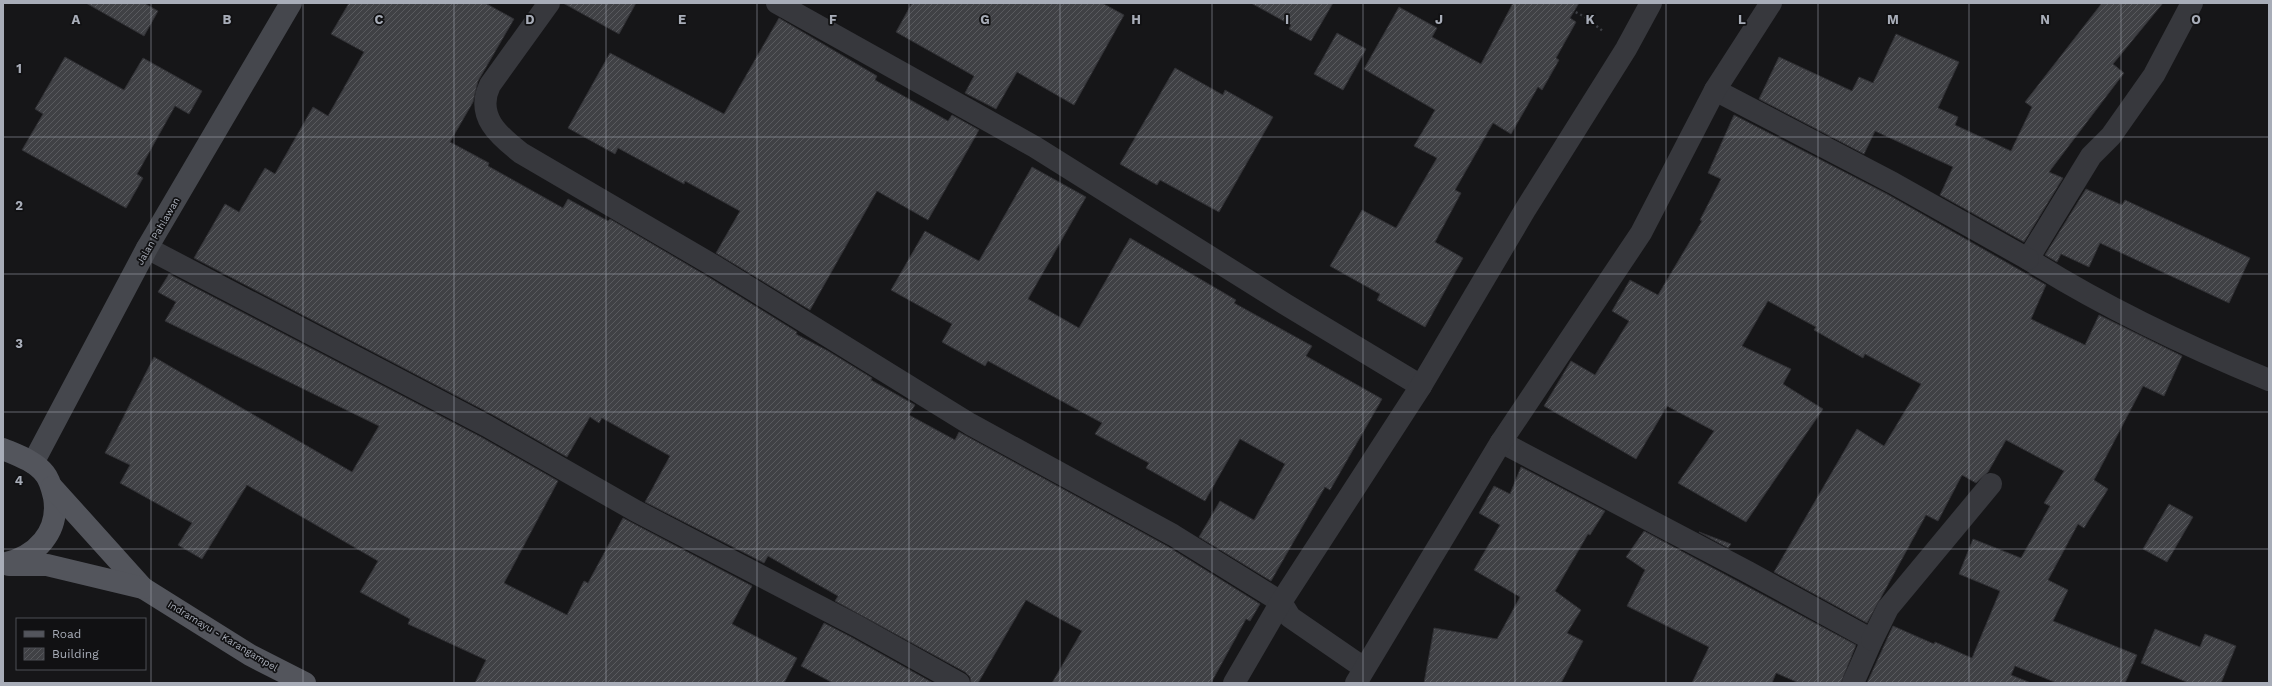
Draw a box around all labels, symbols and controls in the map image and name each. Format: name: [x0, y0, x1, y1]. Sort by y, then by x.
text: A: [72, 12, 81, 27]
text: B: [223, 12, 232, 27]
text: C: [375, 12, 384, 27]
text: D: [525, 12, 535, 27]
text: E: [678, 12, 686, 27]
text: F: [829, 12, 837, 27]
text: G: [980, 12, 990, 27]
text: H: [1131, 12, 1141, 27]
text: I: [1285, 12, 1289, 27]
text: J: [1435, 12, 1443, 27]
text: K: [1585, 12, 1595, 27]
text: L: [1738, 12, 1746, 27]
text: M: [1887, 12, 1899, 27]
text: N: [2040, 12, 2050, 27]
text: O: [2191, 12, 2201, 27]
text: 1: [16, 61, 22, 76]
street label: Jalan Pahlawan: [134, 195, 182, 267]
text: 2: [15, 198, 23, 213]
text: 3: [15, 336, 23, 351]
text: 4: [15, 473, 24, 488]
street label: Indramayu - Karangampel: [166, 599, 280, 673]
legend: [16, 618, 146, 670]
text: Road: [52, 627, 81, 641]
text: Building: [52, 647, 99, 661]

